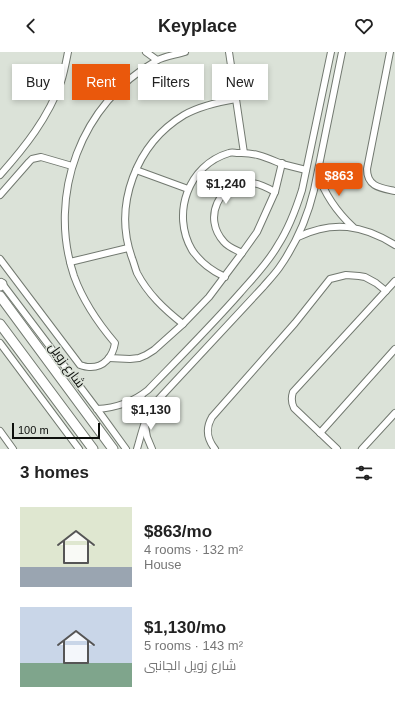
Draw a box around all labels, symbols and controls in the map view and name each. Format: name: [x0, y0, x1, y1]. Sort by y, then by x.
icon: back: [20, 15, 42, 37]
icon: heart: [353, 15, 375, 37]
text: Keyplace: [158, 16, 237, 36]
chip: Buy: [12, 64, 64, 100]
chip: Rent: [72, 64, 130, 100]
chip: Filters: [138, 64, 204, 100]
chip: New: [212, 64, 268, 100]
pin: $863: [315, 163, 363, 197]
text: $863: [325, 168, 353, 183]
pin: $1,240: [193, 171, 259, 205]
text: $1,240: [206, 176, 246, 191]
street label: شارع زويل: [45, 340, 88, 391]
pin: $1,130: [118, 397, 184, 431]
text: $1,130: [131, 402, 171, 417]
scale bar: [12, 421, 100, 440]
text: 100 m: [18, 424, 49, 436]
icon: filters: [353, 462, 375, 484]
text: 3 homes: [20, 463, 89, 482]
text: $863/mo: [144, 522, 212, 541]
icon: home: [52, 523, 100, 571]
text: 4 rooms · 132 m²: [144, 542, 243, 557]
text: House: [144, 557, 182, 572]
text: $1,130/mo: [144, 618, 226, 637]
icon: home: [52, 623, 100, 671]
text: 5 rooms · 143 m²: [144, 638, 243, 653]
text: شارع زويل الجانبى: [144, 658, 236, 673]

